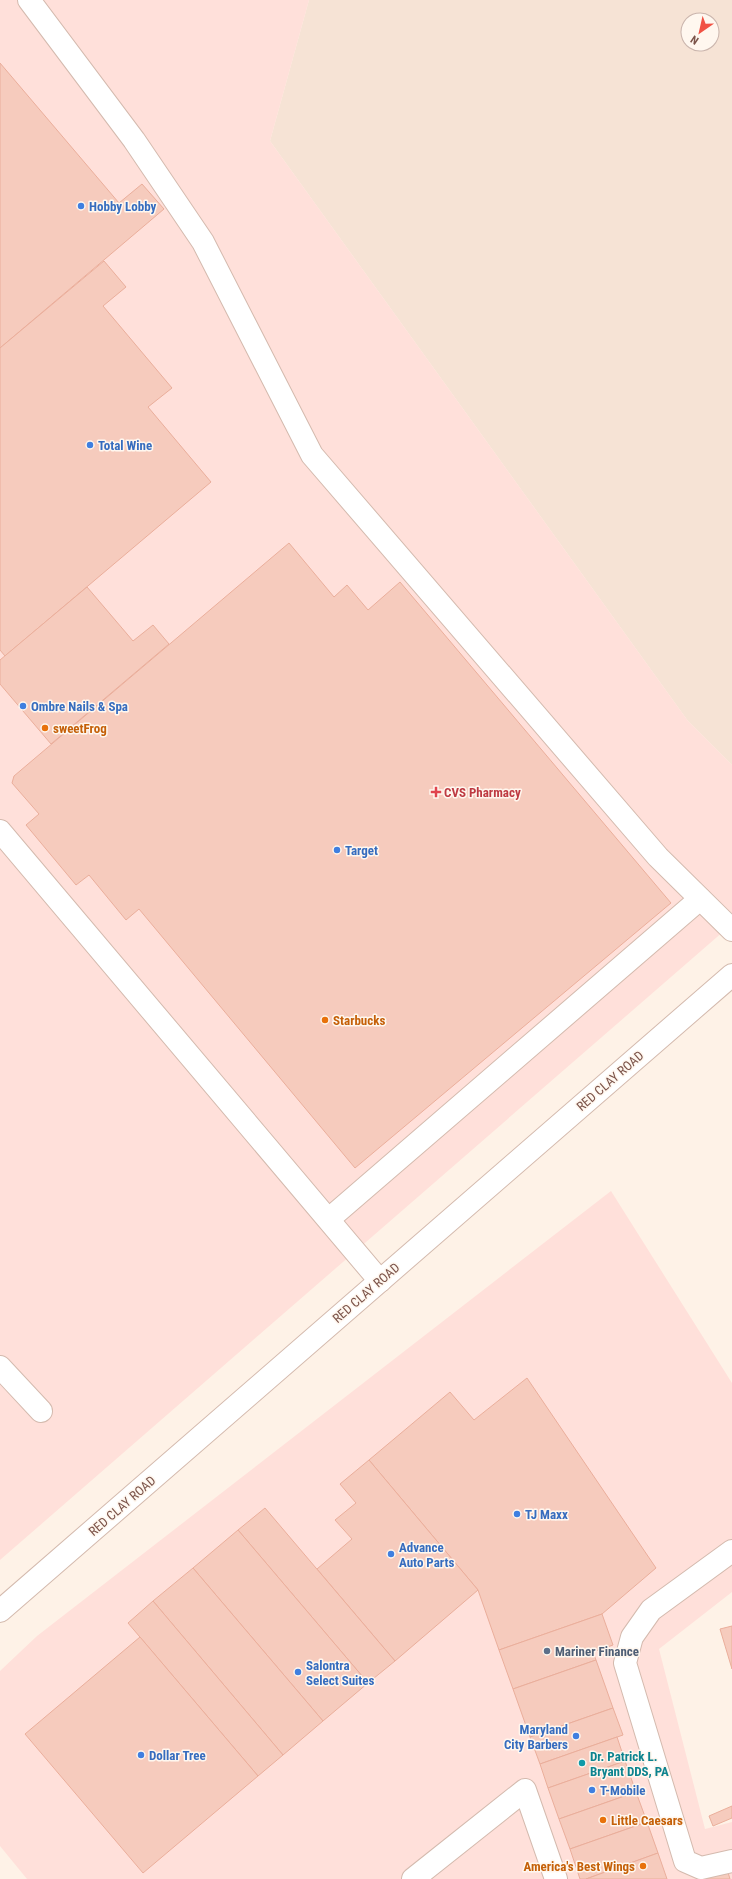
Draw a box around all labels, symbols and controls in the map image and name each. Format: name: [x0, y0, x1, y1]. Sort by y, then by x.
north arrow: [680, 12, 720, 52]
text: N: [688, 32, 701, 47]
place label: Hobby Lobby: [89, 199, 157, 214]
marker: Hobby Lobby: [76, 201, 86, 211]
place label: Total Wine: [98, 438, 152, 453]
marker: Total Wine: [85, 440, 95, 450]
place label: Ombre Nails & Spa: [31, 699, 128, 714]
marker: Ombre Nails & Spa: [18, 701, 28, 711]
place label: sweetFrog: [53, 721, 107, 736]
marker: sweetFrog: [40, 723, 50, 733]
place label: CVS Pharmacy: [444, 785, 521, 800]
marker: CVS Pharmacy: [431, 787, 441, 797]
place label: Target: [345, 843, 378, 858]
marker: Target: [332, 845, 342, 855]
place label: Starbucks: [333, 1013, 385, 1028]
marker: Starbucks: [320, 1015, 330, 1025]
street label: RED CLAY ROAD: [574, 1048, 646, 1114]
street label: RED CLAY ROAD: [330, 1260, 402, 1326]
street label: RED CLAY ROAD: [86, 1473, 158, 1539]
place label: TJ Maxx: [525, 1507, 568, 1522]
marker: TJ Maxx: [512, 1509, 522, 1519]
place label: Advance Auto Parts: [399, 1540, 454, 1570]
marker: Advance Auto Parts: [386, 1549, 396, 1559]
place label: Mariner Finance: [555, 1644, 639, 1659]
marker: Mariner Finance: [542, 1646, 552, 1656]
place label: Salontra Select Suites: [306, 1658, 375, 1688]
marker: Salontra Select Suites: [293, 1667, 303, 1677]
place label: Maryland City Barbers: [504, 1722, 568, 1752]
marker: Maryland City Barbers: [571, 1731, 581, 1741]
place label: Dollar Tree: [149, 1748, 206, 1763]
place label: Dr. Patrick L. Bryant DDS, PA: [590, 1749, 669, 1779]
marker: Dollar Tree: [136, 1750, 146, 1760]
marker: Dr. Patrick L. Bryant DDS, PA: [577, 1758, 587, 1768]
place label: T-Mobile: [600, 1783, 646, 1798]
marker: T-Mobile: [587, 1785, 597, 1795]
place label: Little Caesars: [611, 1813, 683, 1828]
marker: Little Caesars: [598, 1815, 608, 1825]
place label: America's Best Wings: [523, 1859, 635, 1874]
marker: America's Best Wings: [638, 1861, 648, 1871]

